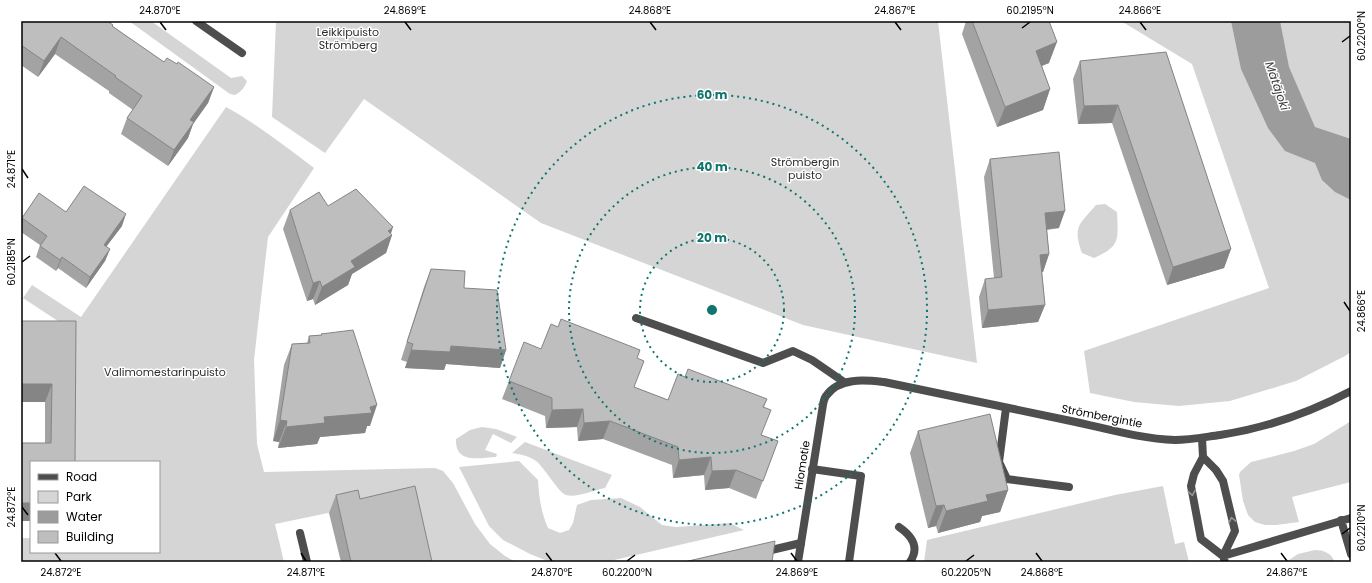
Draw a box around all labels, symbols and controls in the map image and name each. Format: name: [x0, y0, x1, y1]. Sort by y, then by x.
text: 24.870°E: [139, 3, 181, 18]
text: 24.869°E: [384, 3, 426, 18]
text: 24.868°E: [629, 3, 671, 18]
text: 24.867°E: [874, 3, 916, 18]
text: 60.2195°N: [1006, 3, 1054, 18]
text: 24.866°E: [1119, 3, 1161, 18]
text: 60.2200°N: [1354, 11, 1369, 61]
park label: Leikkipuisto Strömberg: [317, 24, 379, 53]
water label: Mätäjoki: [1261, 59, 1294, 114]
text: 60 m: [697, 86, 728, 103]
text: 24.871°E: [4, 150, 19, 188]
park label: Strömbergin puisto: [771, 154, 839, 183]
text: 40 m: [696, 158, 728, 175]
text: 20 m: [697, 229, 727, 246]
text: 60.2185°N: [4, 238, 19, 286]
text: 24.866°E: [1354, 290, 1369, 332]
centre of rings: [705, 303, 719, 317]
park label: Valimomestarinpuisto: [104, 364, 226, 380]
street label: Strömbergintie: [1060, 400, 1144, 432]
street label: Hiomotie: [790, 439, 814, 491]
legend: [30, 461, 160, 553]
text: Road: [66, 468, 97, 485]
text: 24.872°E: [4, 487, 19, 527]
text: Park: [66, 488, 93, 505]
one-way arrow: [1188, 490, 1196, 496]
text: 60.2210°N: [1354, 505, 1369, 551]
text: Water: [66, 508, 103, 525]
one-way arrow: [1229, 516, 1237, 523]
text: Building: [66, 528, 114, 545]
text: 24.872°E: [41, 565, 81, 580]
text: 24.871°E: [287, 565, 325, 580]
text: 24.870°E: [531, 565, 573, 580]
text: 60.2200°N: [602, 565, 652, 580]
text: 24.869°E: [776, 565, 818, 580]
text: 60.2205°N: [941, 565, 991, 580]
text: 24.868°E: [1021, 565, 1063, 580]
text: 24.867°E: [1266, 565, 1308, 580]

